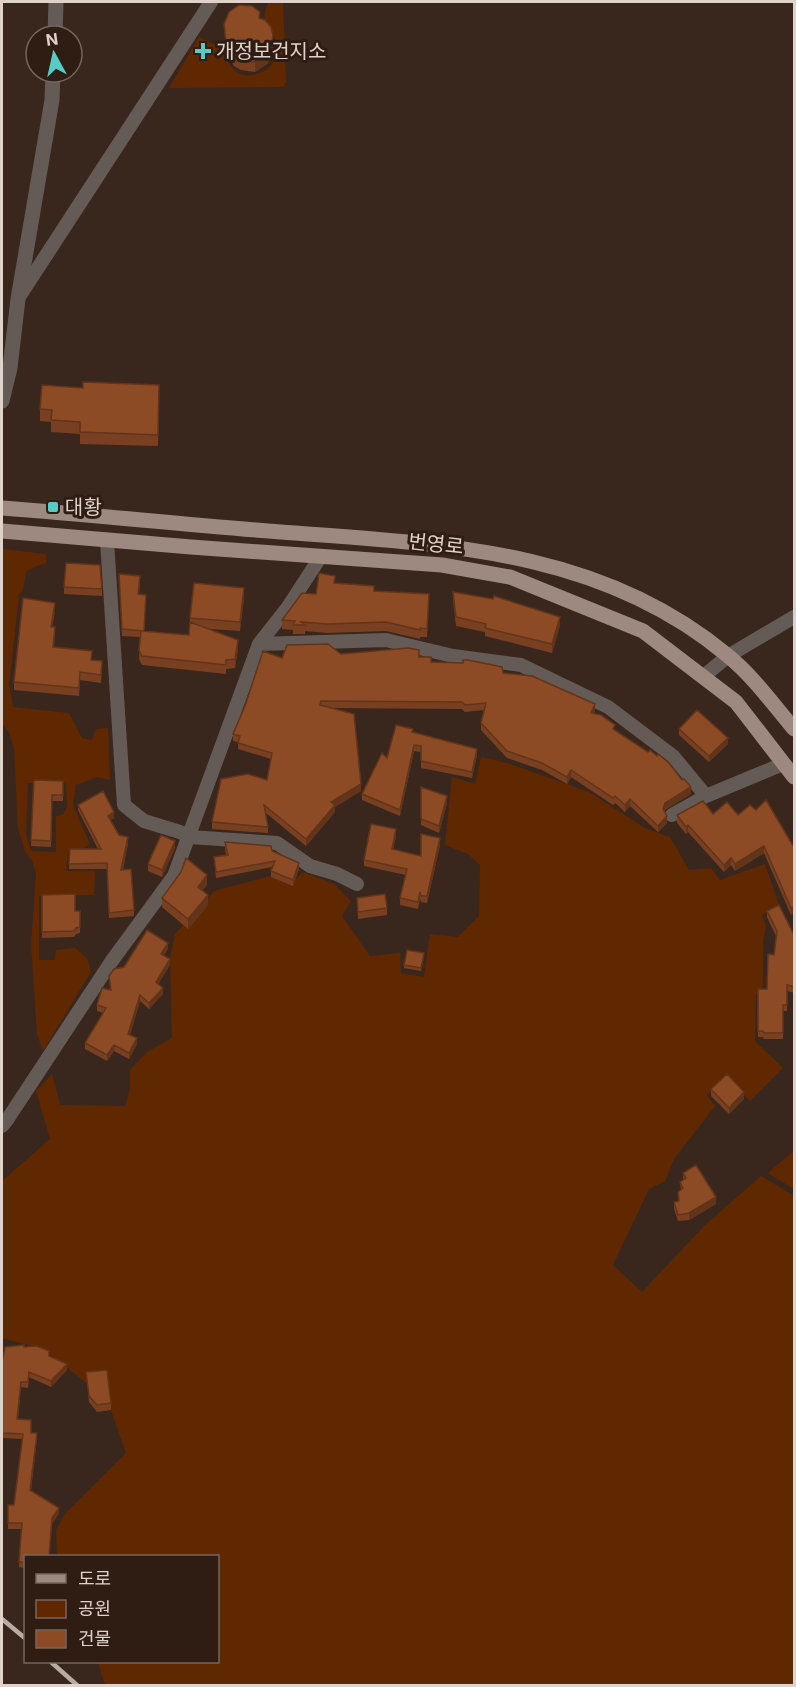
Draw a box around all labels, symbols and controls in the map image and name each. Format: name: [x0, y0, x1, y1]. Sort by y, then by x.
north arrow: [24, 24, 84, 84]
text: N: [44, 28, 59, 50]
place label: 개정보건지소: [216, 39, 326, 63]
marker: 개정보건지소: [194, 42, 212, 60]
place label: 대황: [65, 495, 102, 519]
marker: 대황: [46, 500, 60, 514]
street label: 번영로: [407, 529, 465, 559]
legend: [24, 1555, 219, 1663]
text: 도로: [78, 1568, 111, 1589]
text: 공원: [78, 1598, 111, 1619]
text: 건물: [78, 1628, 111, 1649]

